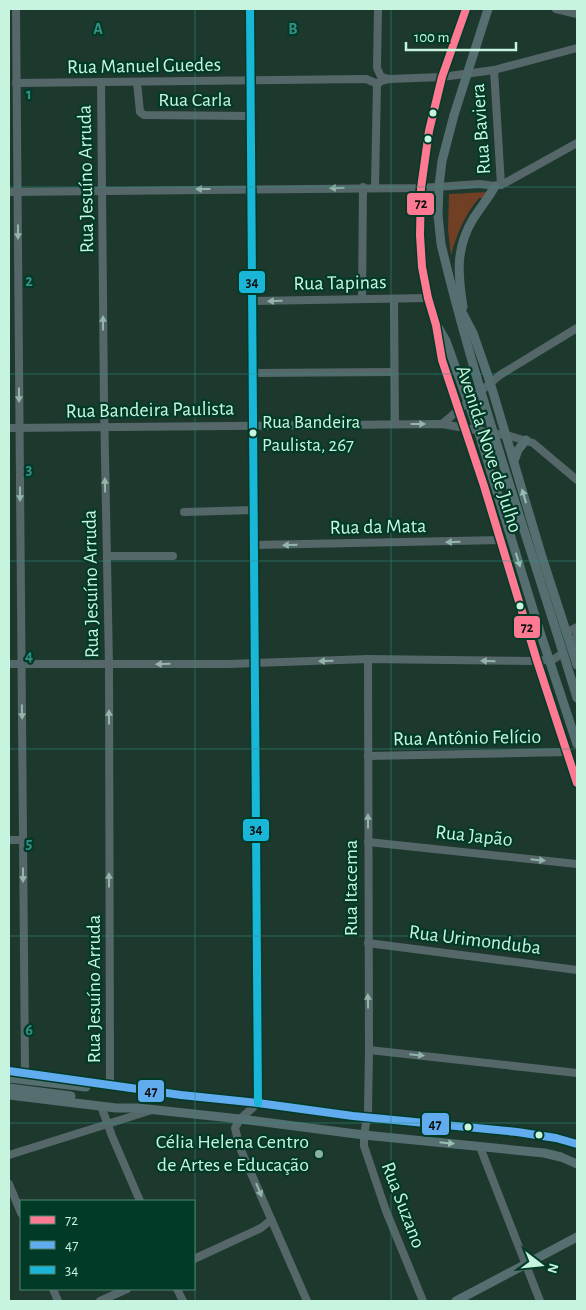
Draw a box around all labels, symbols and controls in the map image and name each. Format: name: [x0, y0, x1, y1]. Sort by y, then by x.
scale bar: [406, 20, 516, 52]
text: A: [93, 21, 103, 37]
text: B: [288, 21, 298, 37]
text: 100 m: [414, 30, 449, 45]
street label: Rua Manuel Guedes: [67, 55, 221, 77]
street label: Rua Baviera: [468, 83, 494, 175]
text: 1: [26, 86, 32, 102]
street label: Rua Carla: [158, 90, 232, 110]
street label: Rua Jesuíno Arruda: [75, 105, 97, 253]
unlabelled marker: [428, 108, 438, 118]
unlabelled marker: [423, 134, 433, 144]
one-way arrow: [329, 184, 345, 192]
one-way arrow: [194, 186, 210, 194]
line badge: 72: [406, 192, 435, 216]
text: 72: [415, 197, 428, 211]
one-way arrow: [14, 225, 22, 241]
line badge: 34: [238, 270, 266, 294]
street label: Rua Tapinas: [293, 272, 387, 294]
text: 2: [25, 273, 33, 289]
text: 34: [245, 276, 259, 290]
one-way arrow: [267, 297, 283, 305]
one-way arrow: [99, 314, 107, 330]
street label: Avenida Nove de Julho: [453, 363, 525, 535]
one-way arrow: [15, 387, 23, 403]
street label: Rua Bandeira Paulista: [65, 399, 235, 421]
place label: Rua Bandeira Paulista, 267: [262, 413, 361, 455]
one-way arrow: [410, 420, 426, 428]
marker: Rua Bandeira Paulista, 267: [248, 428, 258, 438]
text: 3: [26, 461, 33, 477]
one-way arrow: [101, 477, 109, 493]
one-way arrow: [16, 486, 24, 502]
one-way arrow: [520, 489, 528, 504]
street label: Rua Jesuíno Arruda: [80, 510, 102, 658]
street label: Rua da Mata: [329, 516, 427, 538]
one-way arrow: [445, 538, 461, 546]
one-way arrow: [282, 541, 298, 549]
one-way arrow: [515, 553, 522, 568]
unlabelled marker: [515, 601, 525, 611]
line badge: 72: [513, 615, 541, 639]
text: 72: [521, 621, 534, 635]
text: 4: [25, 648, 33, 664]
one-way arrow: [480, 656, 496, 664]
one-way arrow: [317, 657, 333, 665]
one-way arrow: [155, 660, 171, 668]
one-way arrow: [18, 705, 26, 721]
one-way arrow: [105, 709, 113, 725]
street label: Rua Antônio Felício: [393, 727, 541, 749]
one-way arrow: [364, 813, 372, 829]
line badge: 34: [242, 818, 270, 842]
street label: Rua Japão: [434, 822, 514, 850]
text: 34: [249, 823, 263, 837]
text: 5: [26, 835, 33, 851]
street label: Rua Itacema: [341, 840, 361, 936]
one-way arrow: [530, 856, 546, 864]
one-way arrow: [19, 867, 27, 883]
one-way arrow: [105, 872, 113, 888]
street label: Rua Jesuíno Arruda: [84, 915, 104, 1063]
street label: Rua Urimonduba: [408, 922, 542, 958]
one-way arrow: [364, 993, 372, 1009]
text: 6: [25, 1022, 33, 1038]
one-way arrow: [410, 1051, 426, 1059]
line badge: 47: [137, 1079, 165, 1103]
text: 47: [144, 1085, 158, 1099]
line badge: 47: [421, 1112, 450, 1136]
text: 47: [428, 1118, 442, 1132]
unlabelled marker: [463, 1122, 473, 1132]
unlabelled marker: [534, 1130, 544, 1140]
place label: Célia Helena Centro de Artes e Educação: [156, 1132, 309, 1175]
one-way arrow: [440, 1139, 456, 1147]
marker: Célia Helena Centro de Artes e Educação: [313, 1148, 325, 1160]
street label: Rua Suzano: [377, 1159, 429, 1251]
one-way arrow: [255, 1183, 263, 1197]
legend: [20, 1200, 195, 1290]
text: 72: [65, 1213, 78, 1228]
text: 47: [65, 1238, 78, 1253]
north arrow: [516, 1240, 566, 1290]
text: N: [544, 1262, 561, 1275]
text: 34: [65, 1263, 78, 1278]

